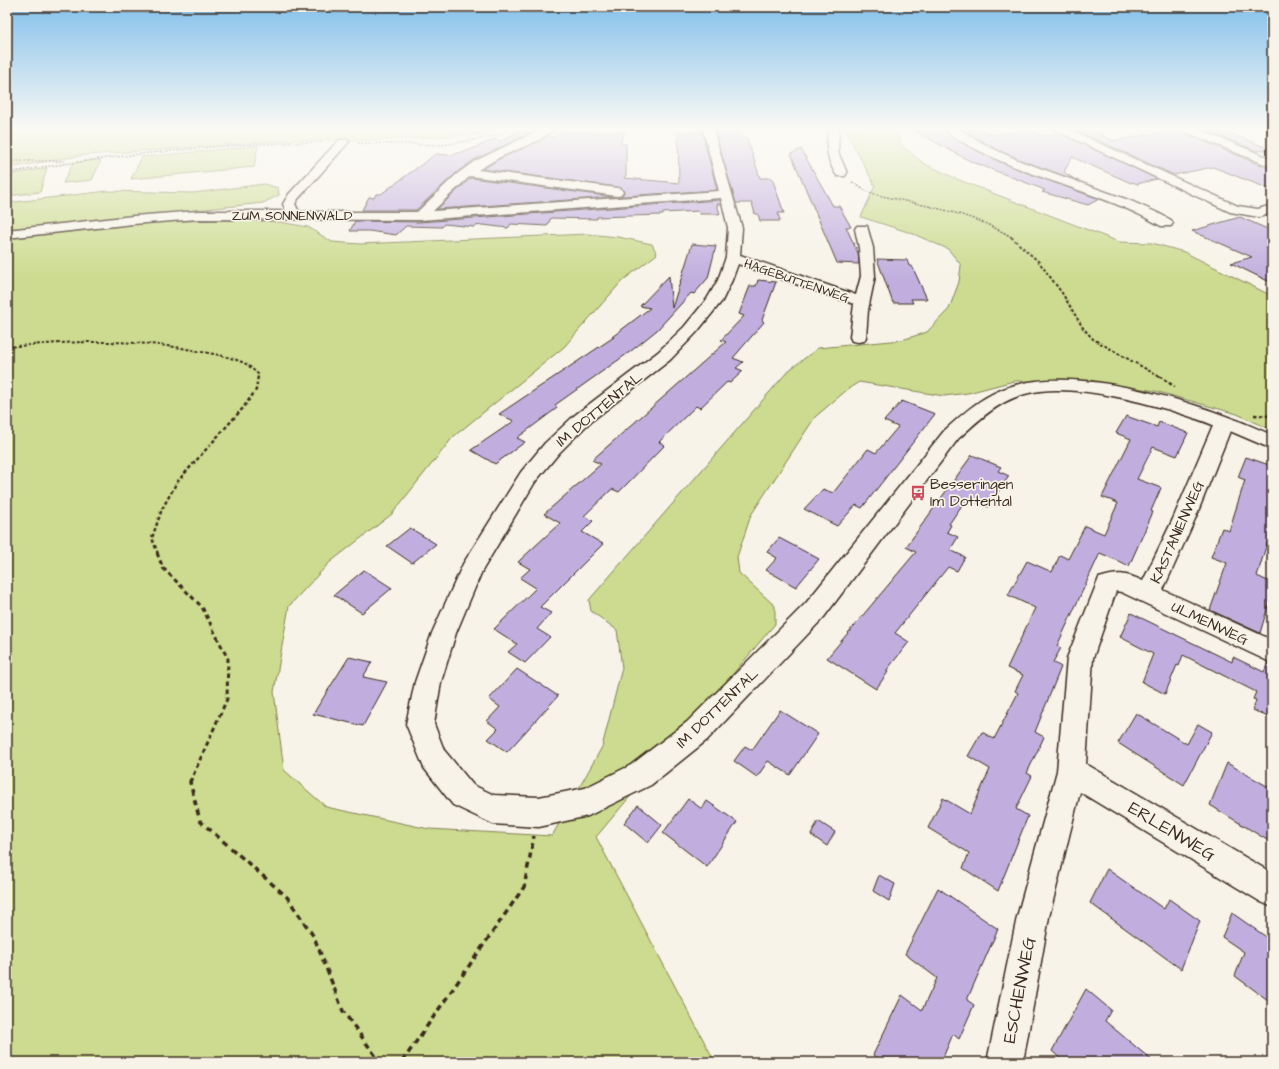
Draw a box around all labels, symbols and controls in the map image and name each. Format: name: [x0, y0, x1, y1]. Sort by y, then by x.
street label: ZUM SONNENWALD: [232, 207, 353, 225]
street label: HAGEBUTTENWEG: [742, 254, 852, 307]
street label: IM DOTTENTAL: [552, 367, 647, 452]
place label: Besseringen Im Dottental: [930, 474, 1014, 512]
street label: KASTANIENWEG: [1145, 477, 1210, 587]
bus stop icon: Besseringen Im Dottental: [909, 484, 927, 502]
street label: ULMENWEG: [1168, 596, 1252, 651]
street label: IM DOTTENTAL: [672, 663, 763, 753]
street label: ERLENWEG: [1123, 795, 1221, 868]
street label: ESCHENWEG: [997, 934, 1042, 1045]

